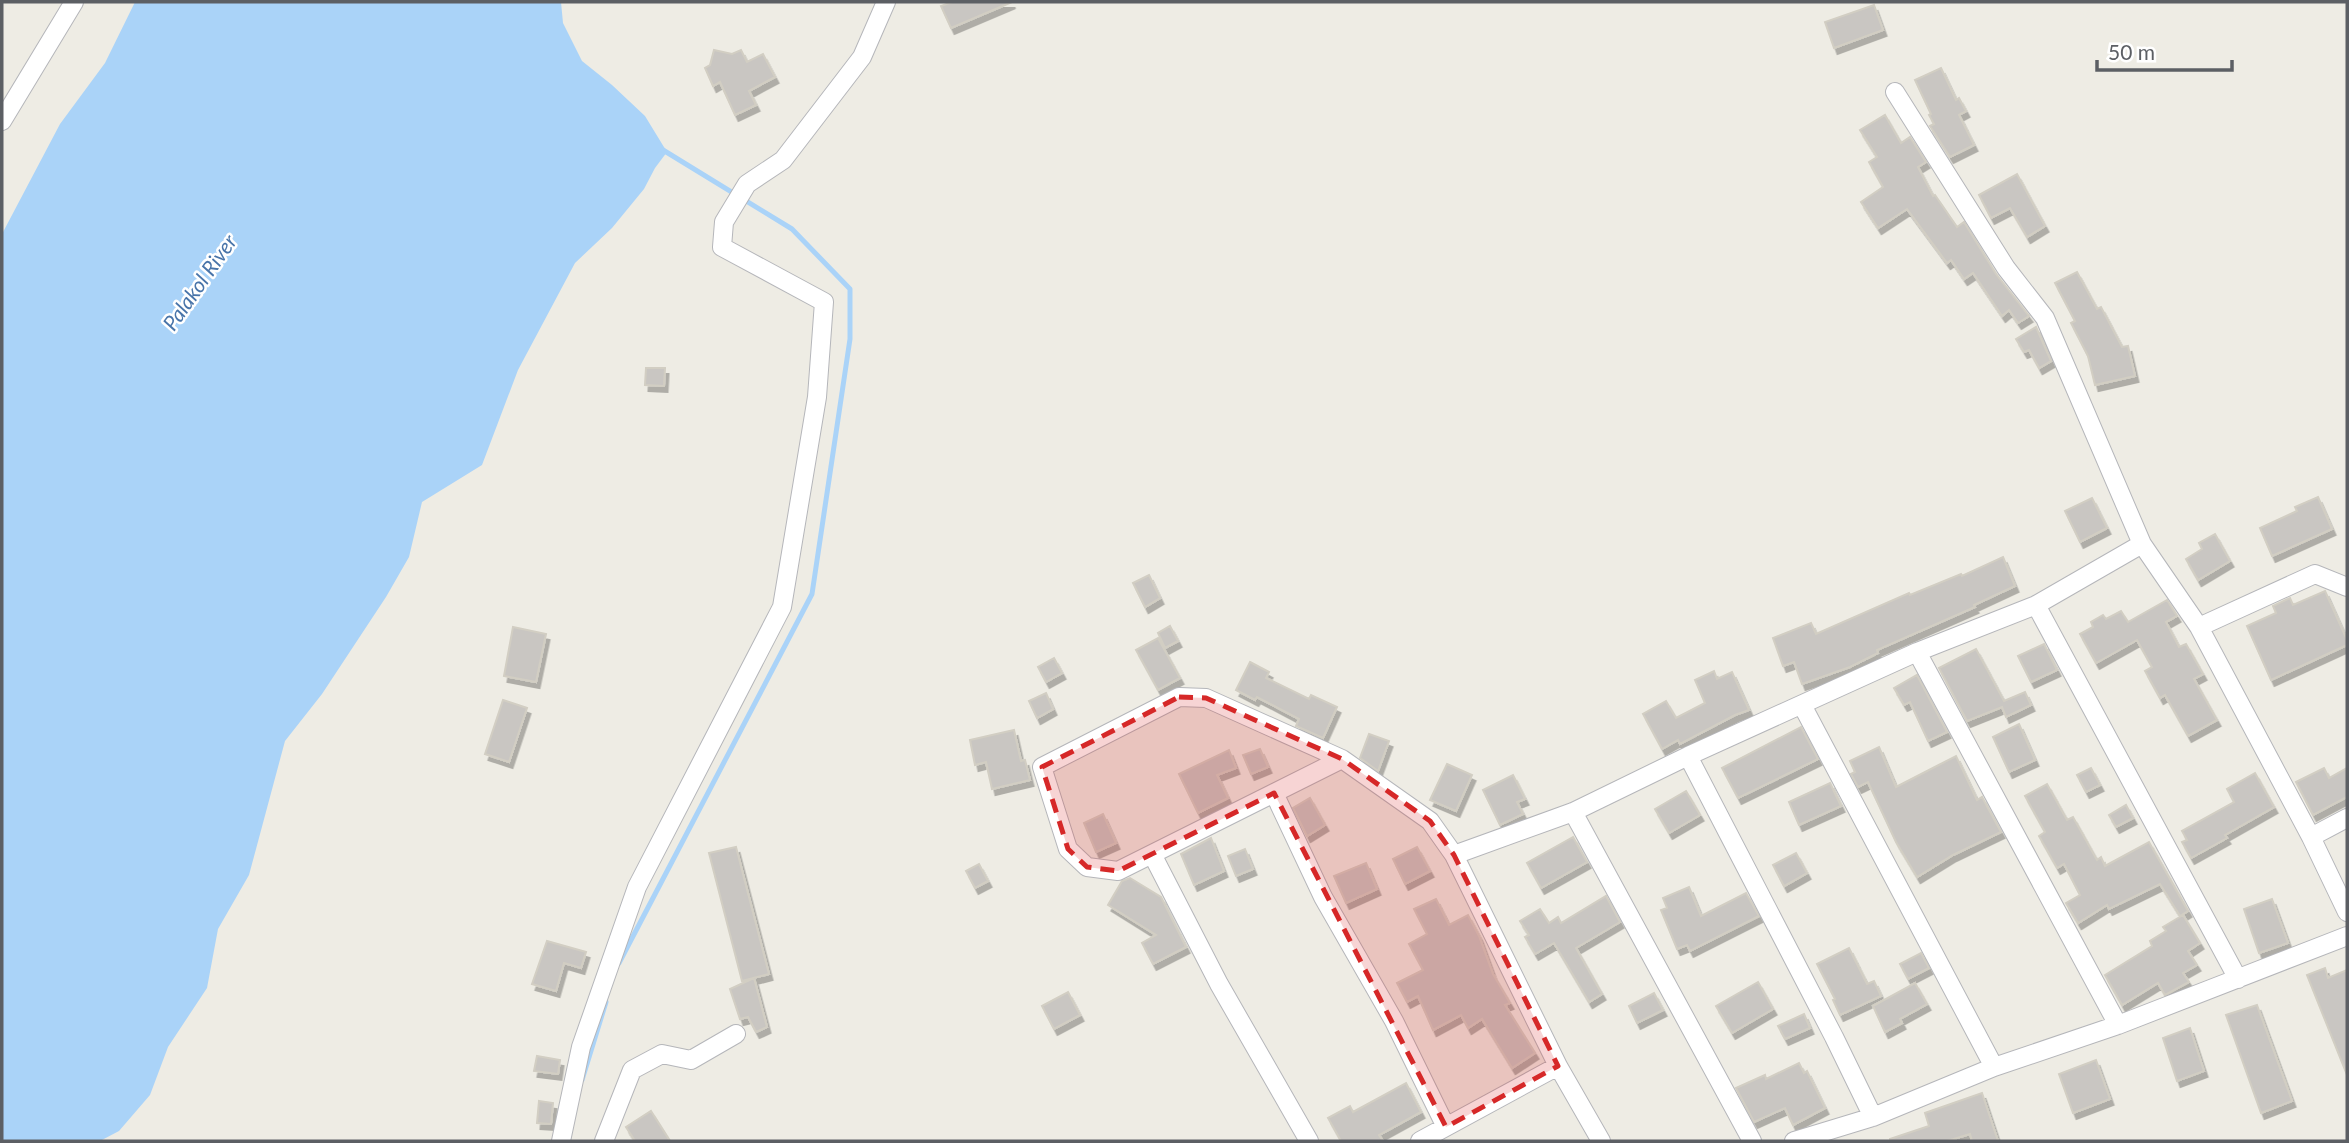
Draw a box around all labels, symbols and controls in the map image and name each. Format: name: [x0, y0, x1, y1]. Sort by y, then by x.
scale bar: [2097, 28, 2232, 72]
text: 50 m: [2108, 39, 2155, 64]
water label: Palakol River: [157, 229, 242, 335]

